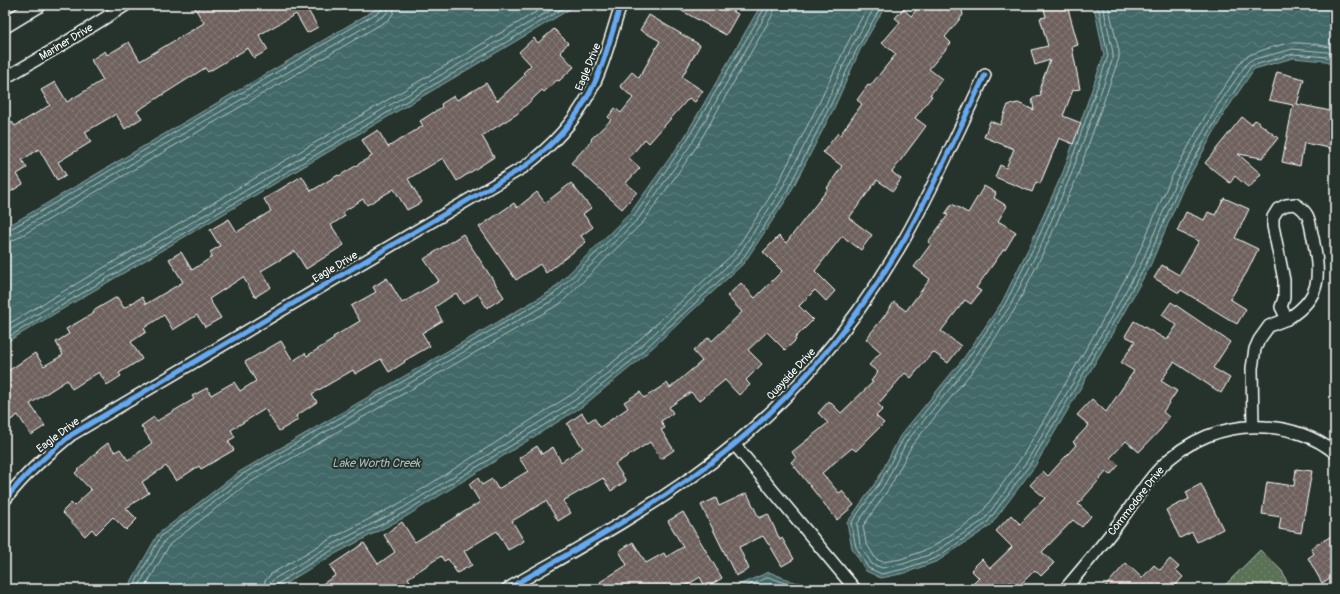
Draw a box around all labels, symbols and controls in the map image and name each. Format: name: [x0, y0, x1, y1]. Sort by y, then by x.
street label: Mariner Drive: [37, 21, 96, 63]
street label: Eagle Drive: [573, 41, 604, 93]
street label: Eagle Drive: [310, 248, 360, 286]
street label: Quayside Drive: [764, 345, 819, 402]
street label: Eagle Drive: [34, 414, 82, 455]
water label: Lake Worth Creek: [332, 456, 421, 471]
street label: Commodore Drive: [1105, 463, 1167, 538]

